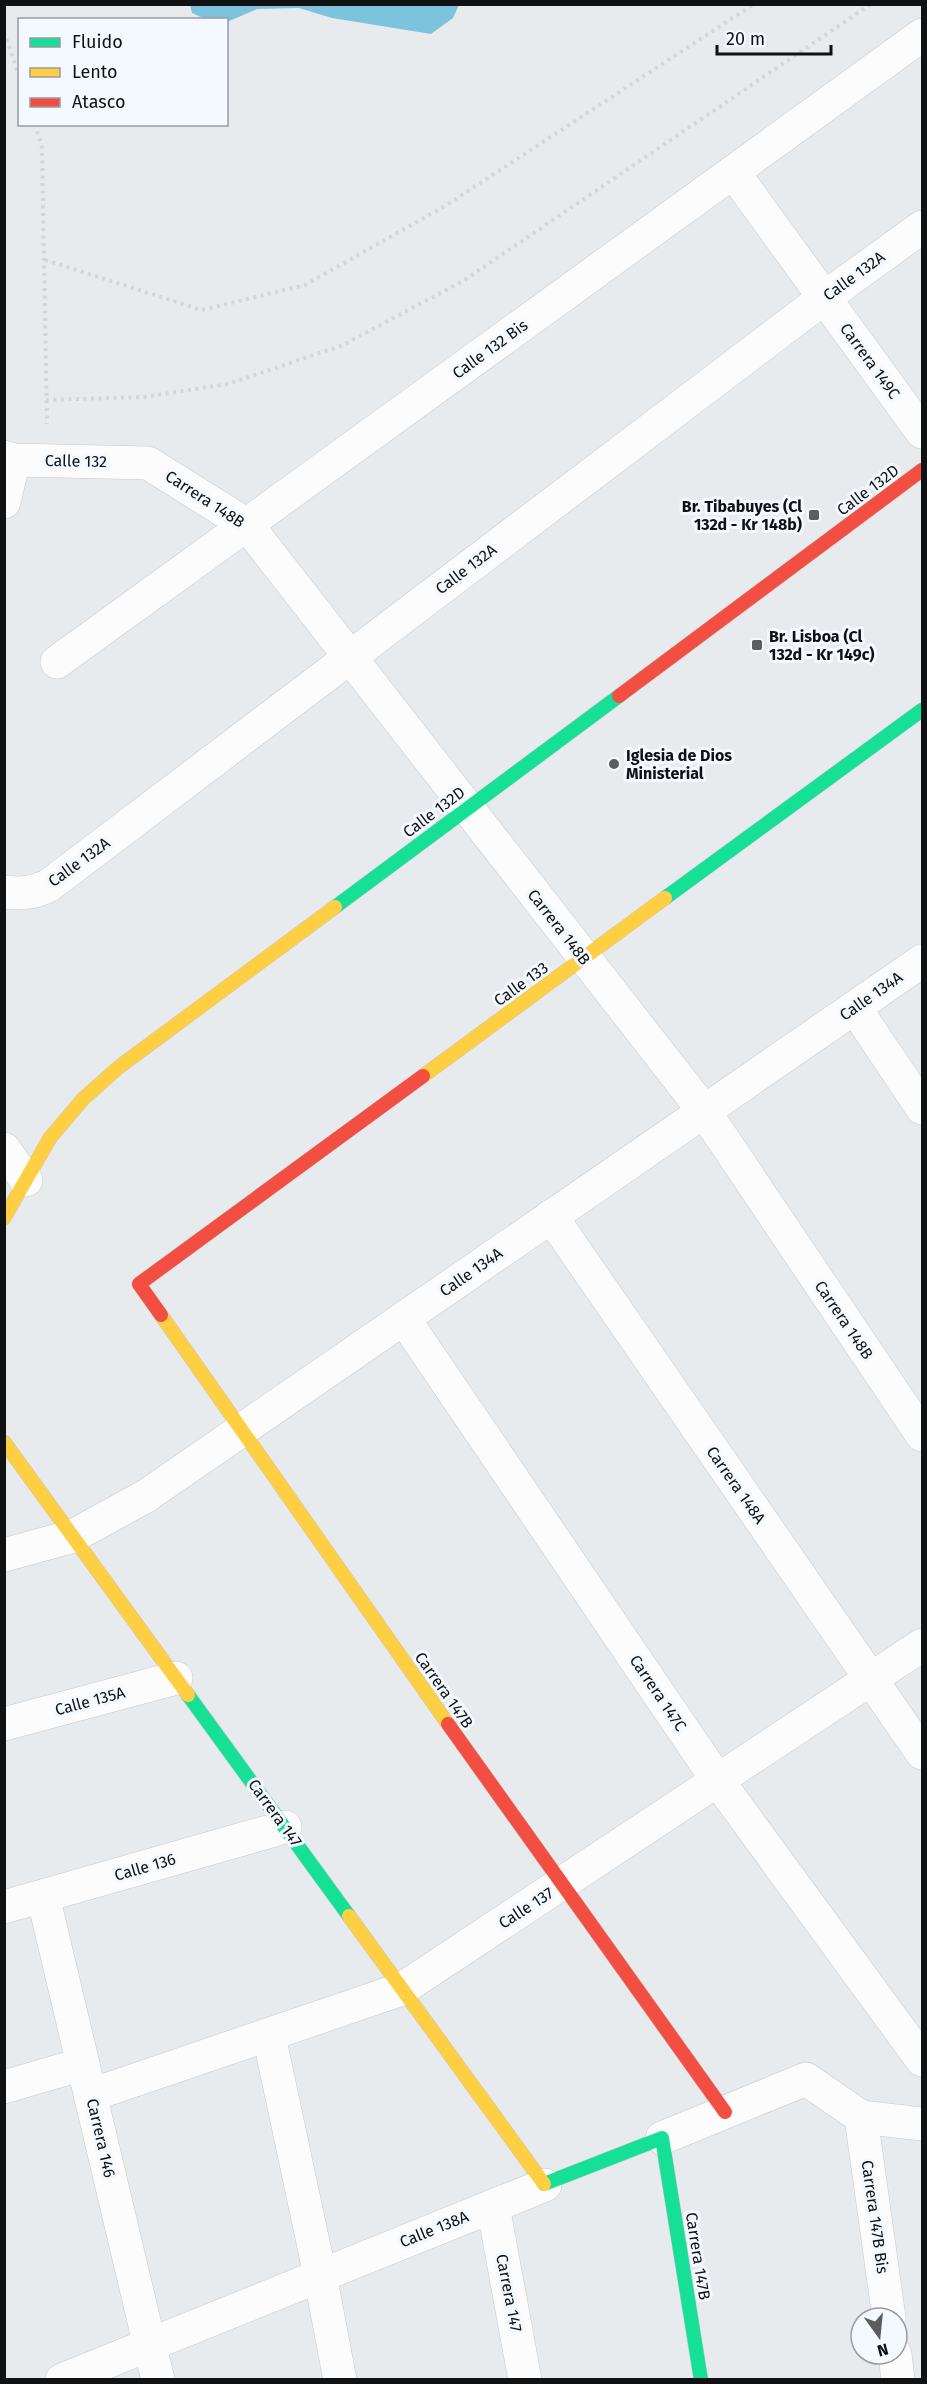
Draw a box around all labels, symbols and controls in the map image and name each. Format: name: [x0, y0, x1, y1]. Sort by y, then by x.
legend: [18, 18, 228, 126]
scale bar: [717, 18, 831, 56]
text: 20 m: [726, 28, 765, 50]
text: Fluido: [72, 31, 123, 53]
text: Lento: [72, 61, 118, 83]
text: Atasco: [72, 91, 125, 113]
street label: Calle 132A: [820, 247, 889, 305]
street label: Calle 132 Bis: [449, 315, 531, 383]
street label: Carrera 149C: [836, 319, 904, 403]
street label: Calle 132: [45, 451, 107, 471]
street label: Calle 132D: [833, 461, 903, 519]
street label: Carrera 148B: [162, 466, 248, 532]
place label: Br. Tibabuyes (Cl 132d - Kr 148b): [682, 497, 802, 534]
marker: Br. Tibabuyes (Cl 132d - Kr 148b): [807, 508, 821, 522]
street label: Calle 132A: [432, 539, 501, 598]
place label: Br. Lisboa (Cl 132d - Kr 149c): [769, 627, 875, 664]
marker: Br. Lisboa (Cl 132d - Kr 149c): [750, 638, 764, 652]
place label: Iglesia de Dios Ministerial: [626, 746, 732, 783]
marker: Iglesia de Dios Ministerial: [607, 757, 621, 771]
street label: Calle 132D: [399, 783, 469, 841]
street label: Calle 132A: [45, 833, 114, 891]
street label: Carrera 148B: [524, 885, 595, 969]
street label: Calle 133: [490, 958, 552, 1010]
street label: Calle 134A: [836, 967, 907, 1024]
street label: Calle 134A: [436, 1243, 507, 1300]
street label: Carrera 148B: [811, 1277, 877, 1363]
street label: Carrera 148A: [702, 1443, 770, 1528]
street label: Carrera 147B: [411, 1648, 477, 1732]
street label: Carrera 147C: [626, 1651, 690, 1735]
street label: Calle 135A: [53, 1682, 128, 1719]
street label: Carrera 147: [244, 1776, 306, 1850]
street label: Calle 136: [112, 1849, 178, 1885]
street label: Calle 137: [495, 1883, 557, 1933]
street label: Carrera 146: [83, 2097, 119, 2179]
street label: Carrera 147B Bis: [858, 2159, 892, 2275]
street label: Calle 138A: [397, 2206, 472, 2251]
street label: Carrera 147B: [682, 2211, 714, 2301]
street label: Carrera 147: [492, 2252, 526, 2334]
north arrow: [849, 2306, 909, 2366]
text: N: [875, 2339, 890, 2361]

